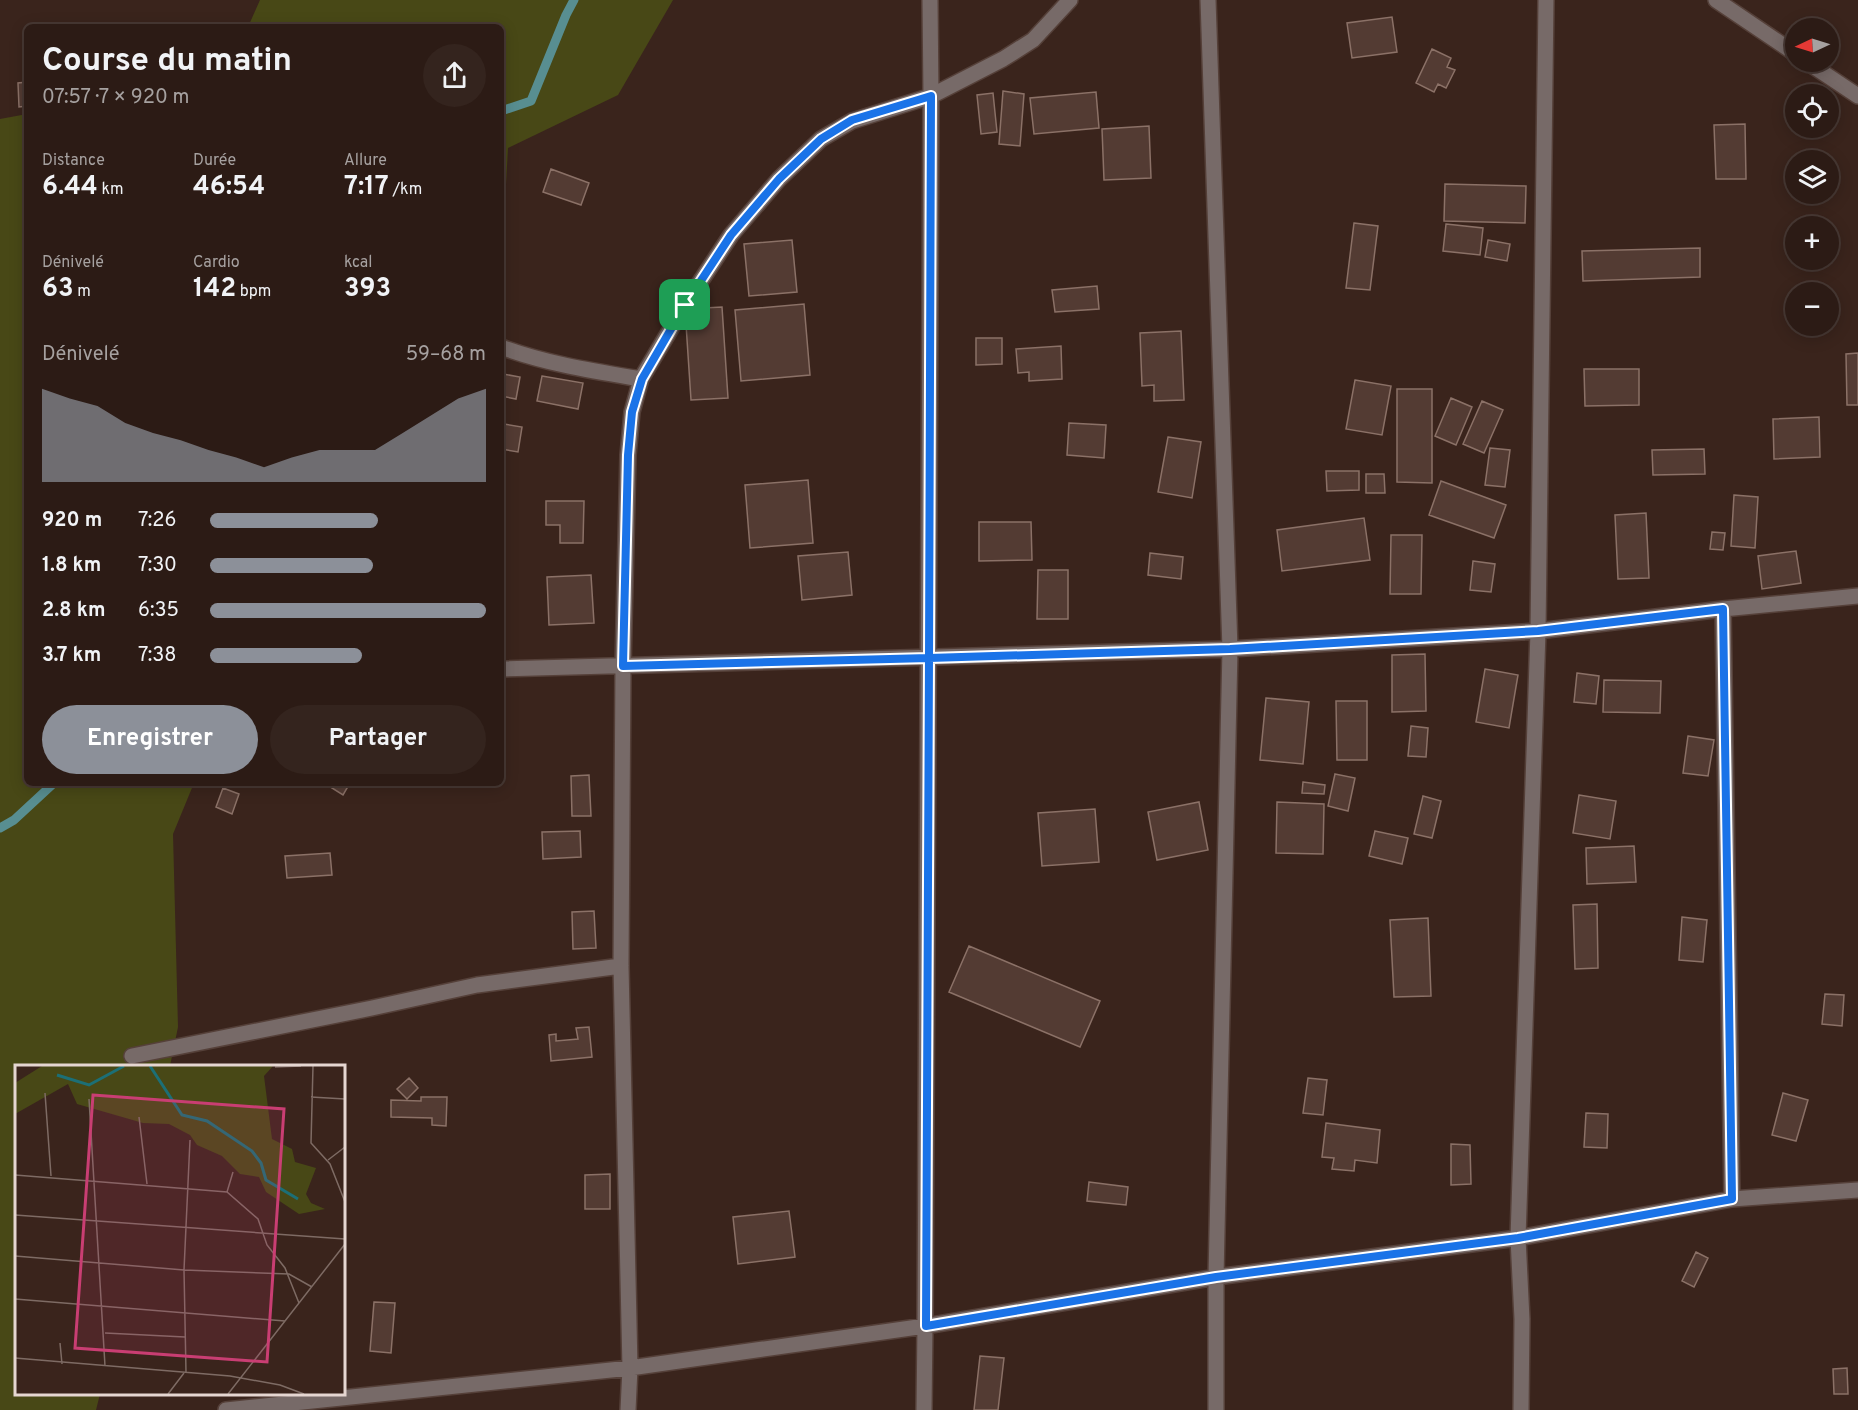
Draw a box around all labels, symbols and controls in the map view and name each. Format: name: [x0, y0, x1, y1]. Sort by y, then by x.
north arrow: [1785, 18, 1839, 72]
map controls: [1785, 18, 1839, 336]
text: Course du matin: [42, 41, 292, 83]
button: share: [423, 44, 486, 107]
button: locate: [1785, 84, 1839, 138]
text: 07:57 · 7 × 920 m: [42, 85, 189, 111]
button: layers: [1785, 150, 1839, 204]
text: Distance: [42, 151, 105, 171]
text: Durée: [193, 151, 236, 171]
text: Allure: [344, 151, 387, 171]
text: 6.44: [42, 171, 98, 204]
text: 46:54: [193, 171, 265, 204]
text: 7:17: [344, 171, 389, 204]
text: km: [98, 180, 124, 200]
text: /km: [389, 180, 422, 200]
button: +: [1785, 216, 1839, 270]
text: Dénivelé: [42, 253, 104, 273]
text: Cardio: [193, 253, 240, 273]
text: kcal: [344, 253, 372, 273]
text: 63: [42, 273, 74, 306]
text: 142: [193, 273, 236, 306]
text: 393: [344, 273, 391, 306]
pin: [659, 279, 710, 330]
text: m: [74, 282, 91, 302]
text: bpm: [236, 282, 271, 302]
button: −: [1785, 282, 1839, 336]
icon: arrive: [668, 288, 701, 321]
text: Dénivelé: [42, 342, 119, 368]
text: 59–68 m: [406, 342, 486, 368]
text: 920 m: [42, 508, 102, 534]
text: 7:26: [138, 508, 176, 534]
text: 1.8 km: [42, 553, 101, 579]
text: 7:30: [138, 553, 177, 579]
text: 2.8 km: [42, 598, 105, 624]
text: 6:35: [138, 598, 179, 624]
text: 3.7 km: [42, 643, 101, 669]
text: 7:38: [138, 643, 176, 669]
button: Enregistrer: [42, 705, 258, 774]
button: Partager: [270, 705, 486, 774]
inset map: [15, 1065, 345, 1395]

